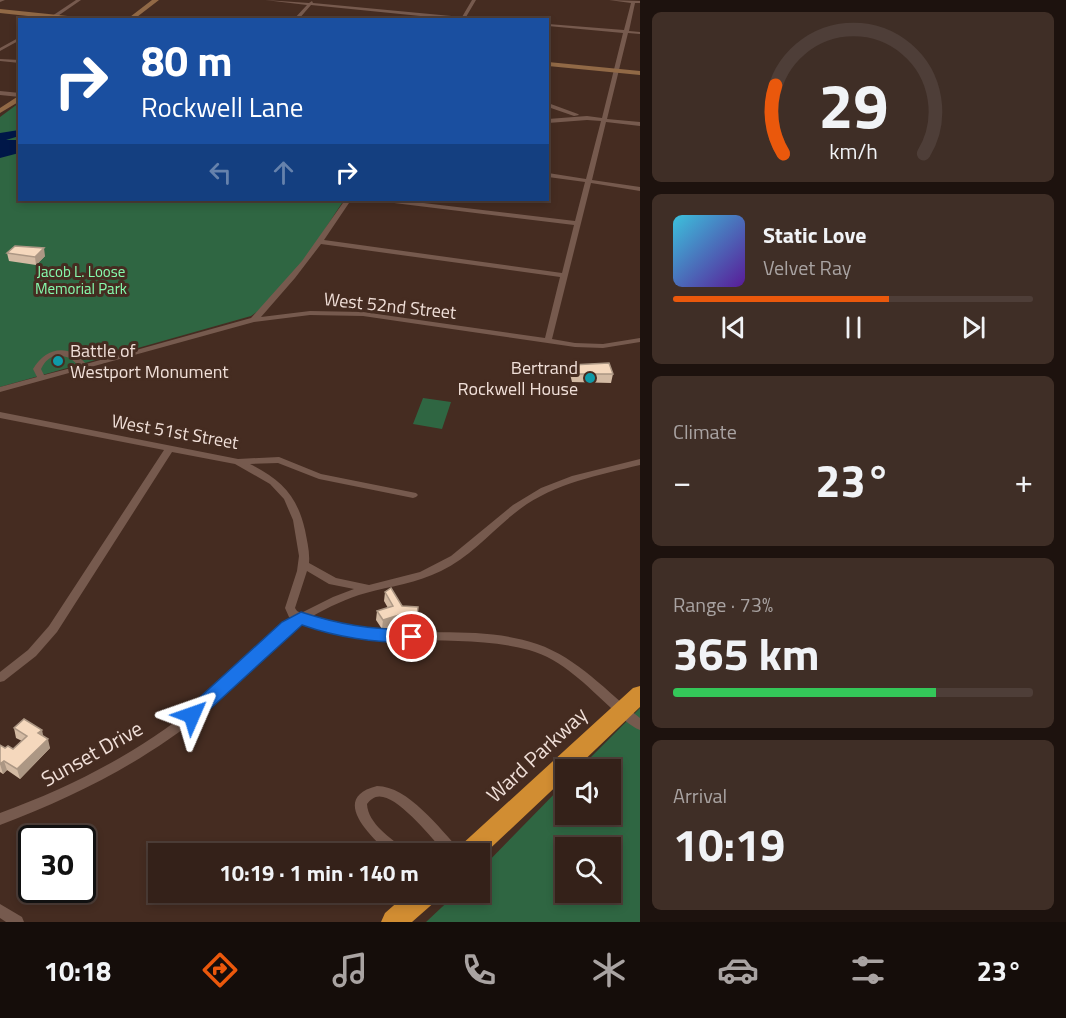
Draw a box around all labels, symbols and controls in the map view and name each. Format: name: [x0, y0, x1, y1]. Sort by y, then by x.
text: 80 m: [141, 28, 233, 92]
icon: right: [42, 42, 120, 120]
text: 29: [818, 57, 888, 152]
text: Rockwell Lane: [141, 86, 303, 127]
text: km/h: [829, 135, 877, 167]
icon: left: [204, 156, 237, 189]
icon: ahead: [267, 156, 300, 189]
icon: right: [330, 156, 363, 189]
text: Static Love: [763, 218, 866, 252]
text: Velvet Ray: [763, 252, 852, 283]
park label: Jacob L. Loose Memorial Park: [35, 260, 127, 300]
street label: West 52nd Street: [322, 285, 458, 326]
icon: previous: [717, 311, 750, 344]
icon: pause: [837, 311, 870, 344]
icon: next: [957, 311, 990, 344]
place label: Battle of Westport Monument: [70, 337, 229, 385]
marker: Battle of Westport Monument: [51, 354, 65, 368]
place label: Bertrand Rockwell House: [458, 354, 578, 402]
marker: Bertrand Rockwell House: [583, 371, 597, 385]
street label: West 51st Street: [109, 407, 241, 456]
text: Climate: [673, 416, 737, 447]
text: 23°: [815, 446, 891, 514]
text: −: [673, 456, 691, 506]
text: +: [1015, 456, 1033, 506]
text: Range · 73%: [673, 589, 773, 620]
pin: [386, 611, 437, 662]
text: 365 km: [673, 619, 819, 687]
icon: arrive: [395, 620, 428, 653]
position arrow: [160, 683, 224, 747]
street label: Ward Parkway: [479, 699, 594, 810]
street label: Sunset Drive: [35, 712, 148, 794]
map controls: [555, 759, 621, 903]
button: sound: [555, 759, 621, 825]
text: Arrival: [673, 780, 727, 811]
text: 10:19: [673, 810, 785, 878]
speed limit sign: 30: [18, 825, 96, 903]
button: search: [555, 837, 621, 903]
text: 10:19 · 1 min · 140 m: [219, 856, 419, 890]
icon: directions: [199, 949, 241, 991]
icon: music: [329, 949, 371, 991]
icon: phone: [458, 949, 500, 991]
icon: climate: [588, 949, 630, 991]
icon: car: [717, 949, 759, 991]
icon: filters: [847, 949, 889, 991]
text: 10:18: [44, 950, 111, 991]
text: 23°: [977, 950, 1022, 991]

